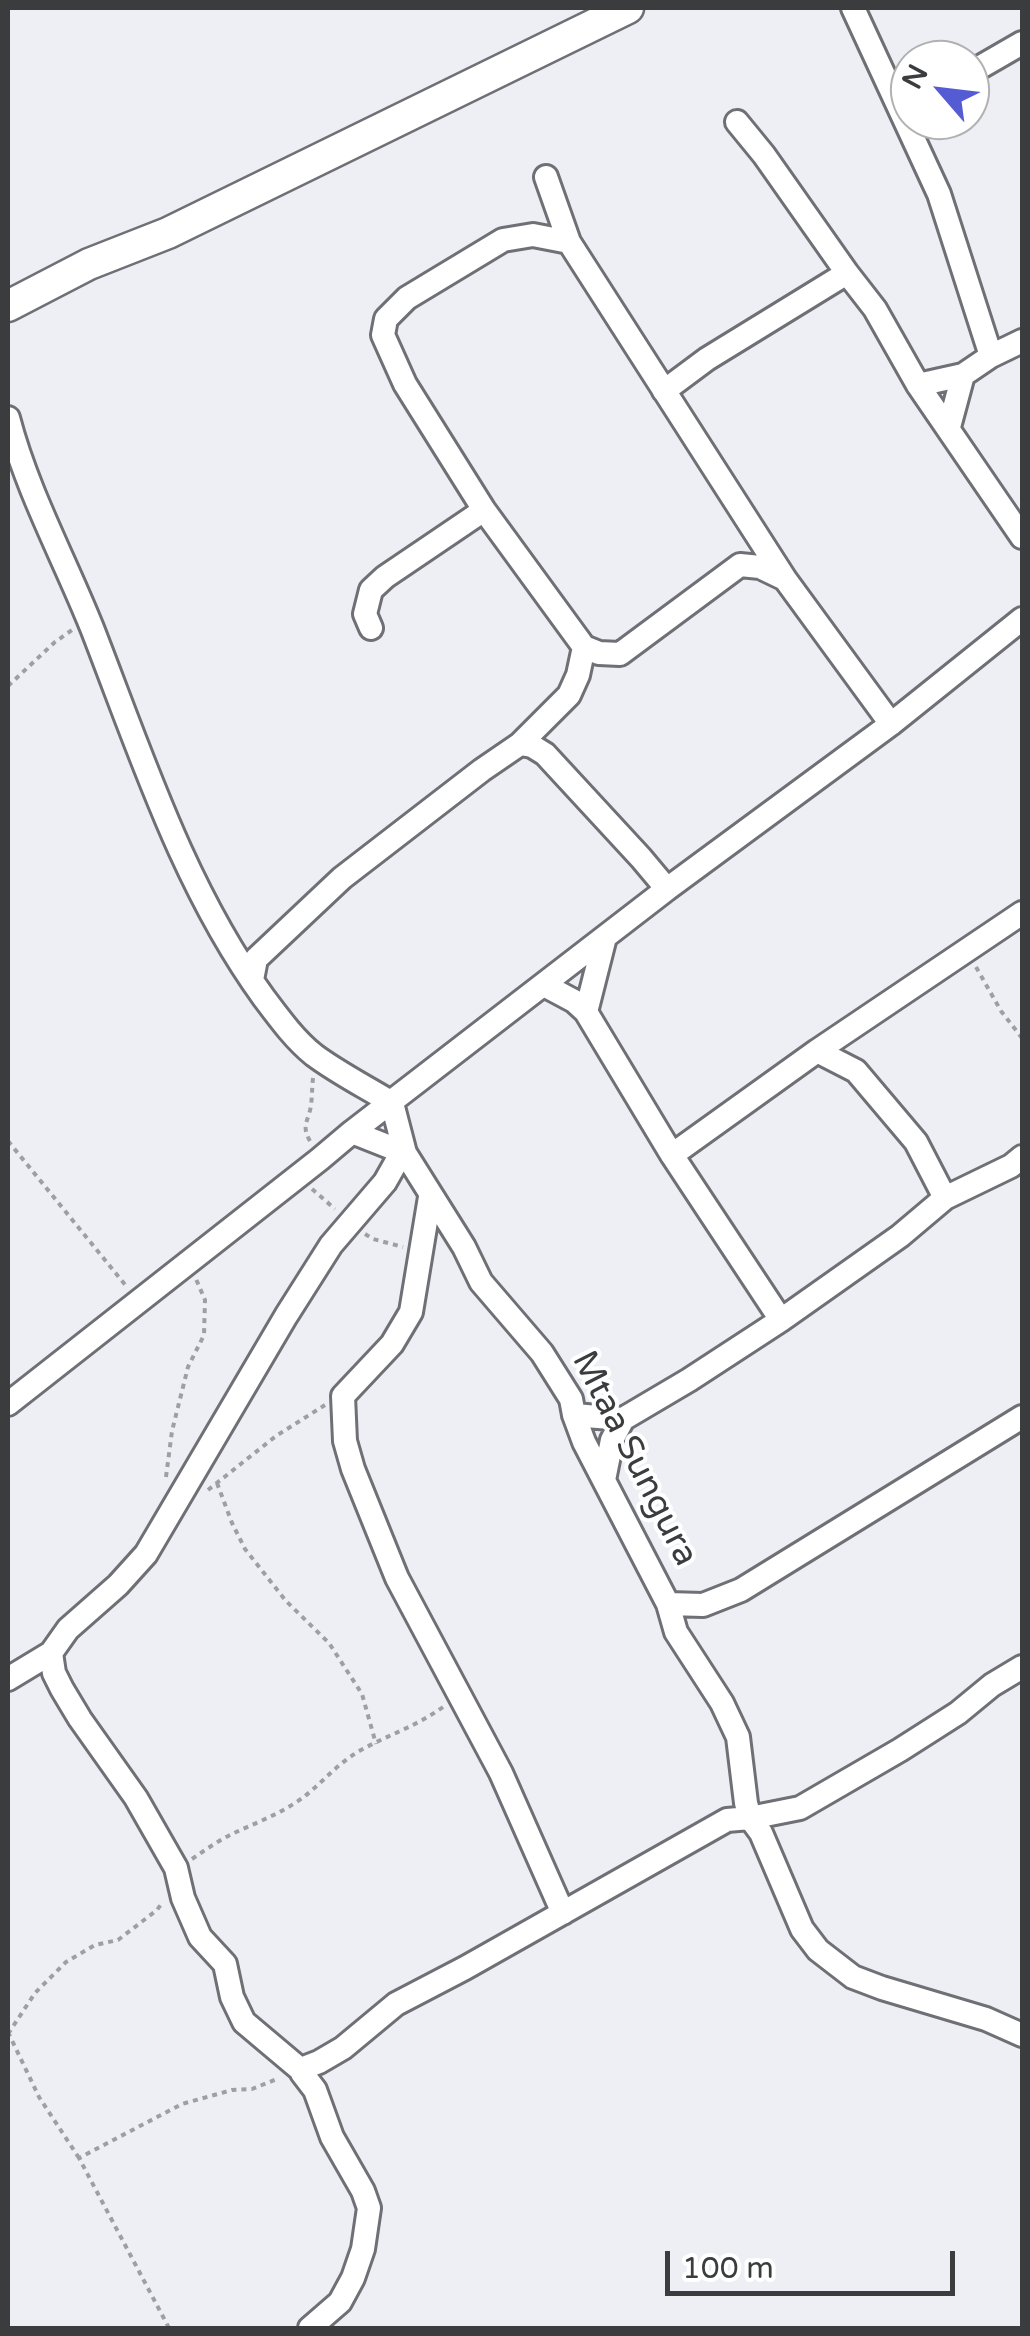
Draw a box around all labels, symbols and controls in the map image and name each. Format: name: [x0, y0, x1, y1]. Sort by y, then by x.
north arrow: [890, 40, 990, 140]
text: N: [895, 59, 936, 95]
street label: Mtaa Sungura: [562, 1345, 706, 1573]
scale bar: [670, 2231, 960, 2293]
text: 100 m: [682, 2250, 774, 2287]

